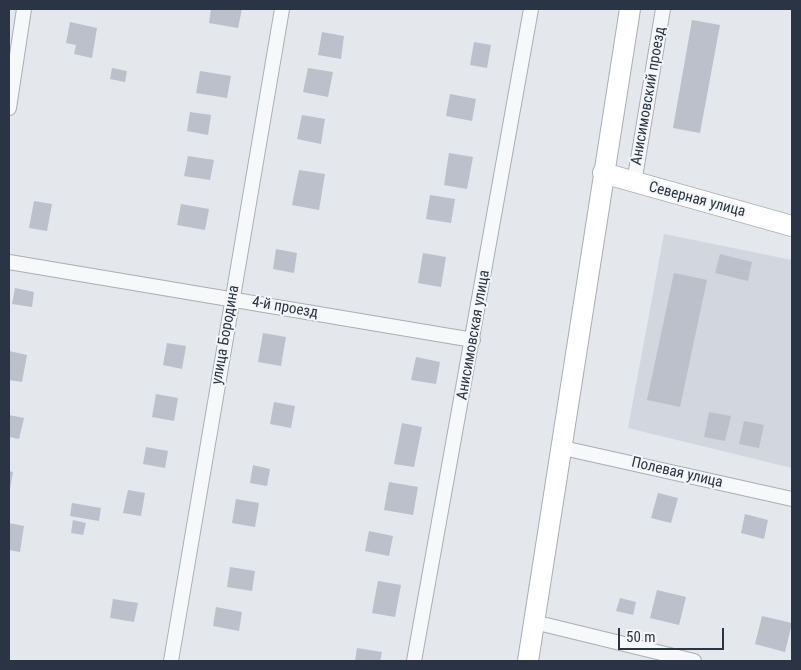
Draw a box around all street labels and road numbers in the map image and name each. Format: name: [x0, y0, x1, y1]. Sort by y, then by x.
street label: Анисимовский проезд: [628, 25, 670, 167]
street label: Северная улица: [647, 178, 747, 222]
street label: Анисимовская улица: [454, 269, 494, 401]
street label: улица Бородина: [208, 284, 244, 386]
street label: 4-й проезд: [251, 293, 319, 323]
street label: Полевая улица: [630, 454, 724, 492]

